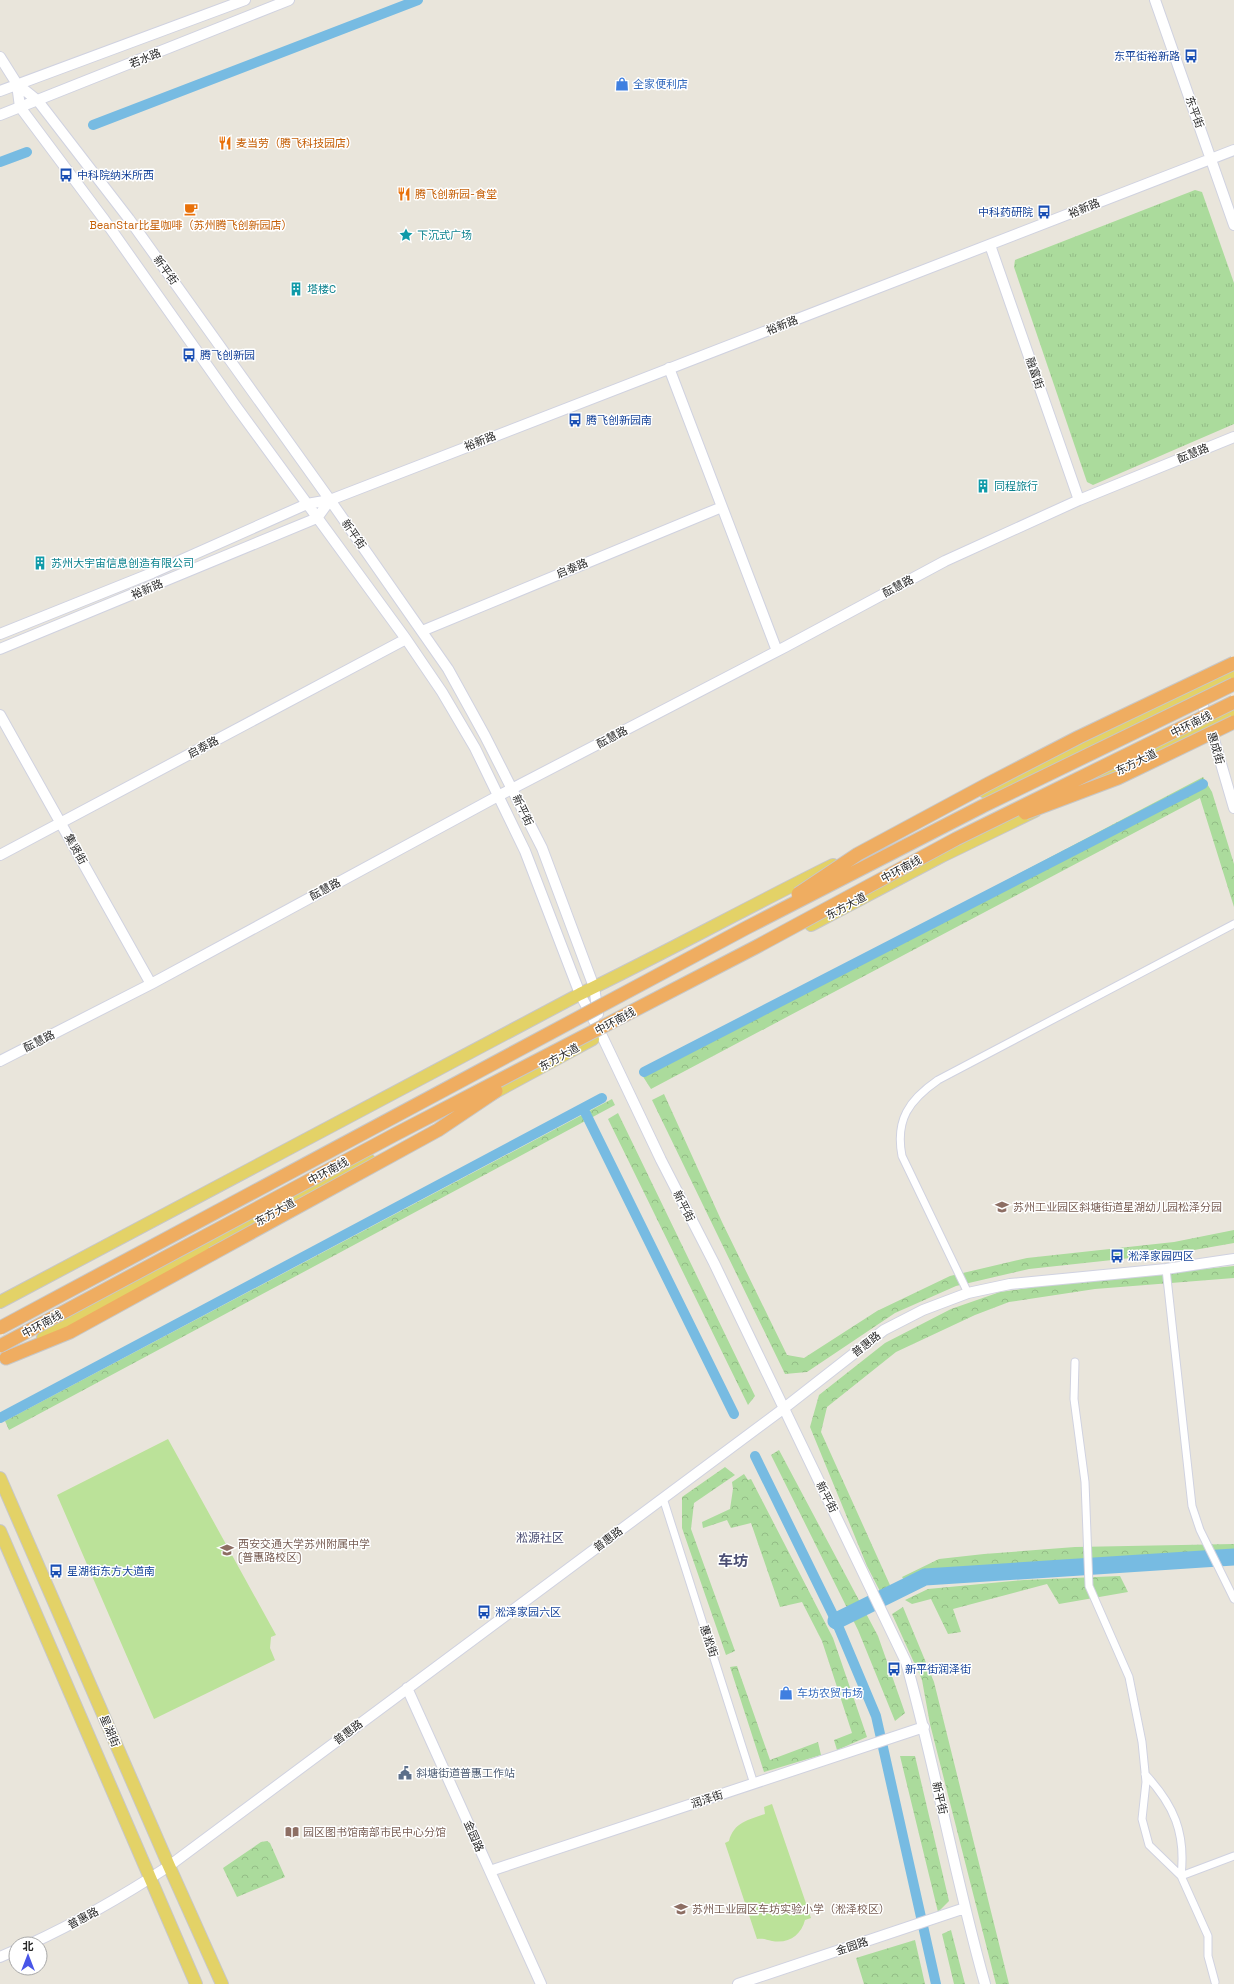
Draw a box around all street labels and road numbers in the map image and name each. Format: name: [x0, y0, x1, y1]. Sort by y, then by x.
street label: 若水路: [127, 45, 163, 71]
street label: 东平街: [1183, 94, 1207, 130]
street label: 裕新路: [1066, 195, 1102, 221]
street label: 新平街: [151, 253, 181, 287]
street label: 裕新路: [764, 313, 800, 337]
street label: 融富街: [1023, 355, 1047, 391]
street label: 裕新路: [462, 429, 498, 453]
street label: 酝慧路: [1175, 440, 1211, 466]
street label: 新平街: [339, 516, 369, 552]
street label: 启泰路: [554, 555, 590, 581]
street label: 酝慧路: [880, 572, 916, 600]
street label: 裕新路: [129, 576, 165, 602]
street label: 中环南线: [1168, 708, 1214, 740]
street label: 酝慧路: [594, 723, 630, 751]
street label: 惠成街: [1205, 730, 1227, 766]
street label: 启泰路: [185, 733, 221, 761]
street label: 东方大道: [1113, 746, 1159, 778]
street label: 新平街: [509, 792, 537, 828]
street label: 集贤街: [62, 831, 90, 867]
street label: 中环南线: [878, 852, 924, 886]
street label: 酝慧路: [307, 875, 343, 903]
street label: 东方大道: [823, 889, 869, 923]
street label: 中环南线: [592, 1004, 638, 1038]
street label: 酝慧路: [21, 1027, 57, 1055]
street label: 东方大道: [536, 1040, 582, 1074]
street label: 中环南线: [305, 1154, 351, 1188]
street label: 新平街: [670, 1188, 698, 1224]
street label: 东方大道: [252, 1195, 298, 1229]
street label: 中环南线: [19, 1307, 65, 1341]
street label: 普惠路: [849, 1328, 883, 1360]
street label: 新平街: [813, 1479, 841, 1515]
street label: 普惠路: [591, 1523, 625, 1555]
street label: 惠淞街: [697, 1623, 721, 1659]
street label: 星湖街: [97, 1713, 123, 1749]
street label: 普惠路: [331, 1716, 365, 1748]
street label: 新平街: [929, 1780, 951, 1816]
street label: 润泽街: [689, 1787, 725, 1811]
street label: 金园路: [461, 1818, 487, 1854]
street label: 普惠路: [65, 1904, 101, 1932]
street label: 金园路: [834, 1934, 870, 1958]

